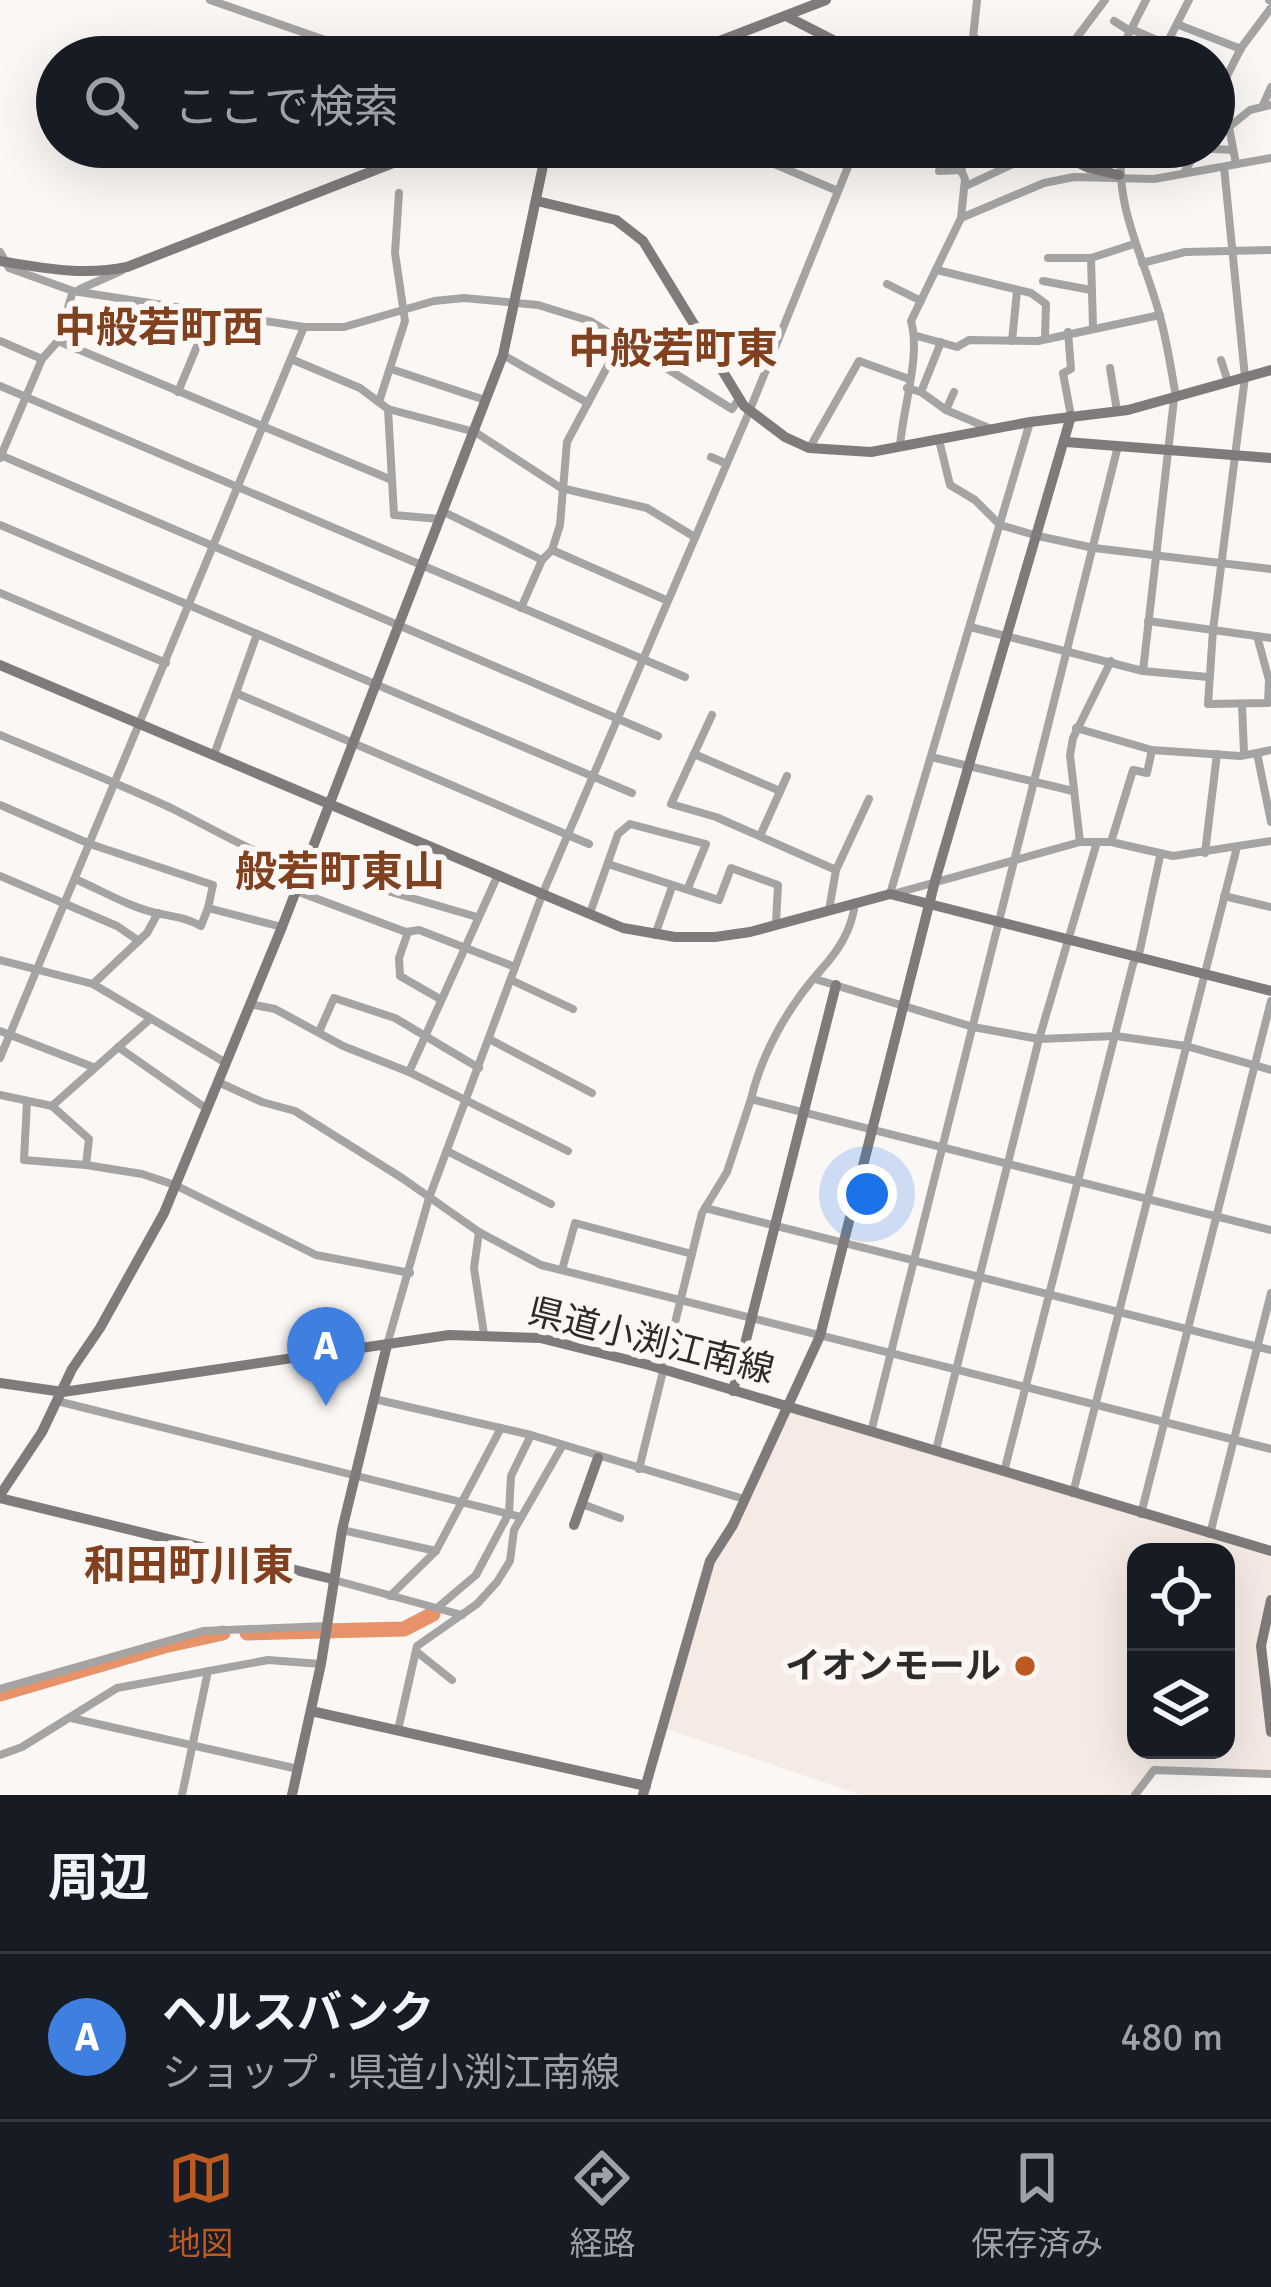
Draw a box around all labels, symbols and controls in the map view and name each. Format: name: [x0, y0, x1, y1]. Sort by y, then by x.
search box: [36, 36, 1235, 168]
icon: search: [78, 69, 144, 135]
text: ここで検索: [174, 80, 399, 135]
district label: 中般若町西: [54, 303, 264, 354]
district label: 中般若町東: [568, 324, 778, 375]
district label: 般若町東山: [235, 847, 445, 898]
your location: [837, 1164, 897, 1224]
street label: 県道小渕江南線: [523, 1289, 779, 1393]
pin: A: [287, 1307, 365, 1406]
district label: 和田町川東: [84, 1541, 294, 1592]
map controls: [1127, 1543, 1235, 1759]
button: locate: [1127, 1543, 1235, 1651]
place label: イオンモール: [785, 1644, 1001, 1689]
button: layers: [1127, 1651, 1235, 1759]
marker: イオンモール: [1012, 1653, 1038, 1679]
text: 周辺: [48, 1847, 150, 1910]
text: ヘルスバンク: [162, 1986, 434, 2041]
text: A: [75, 2013, 99, 2061]
text: 480 m: [1120, 2013, 1223, 2061]
text: ショップ · 県道小渕江南線: [162, 2049, 620, 2097]
tab: 地図: [168, 2145, 234, 2265]
tab: 経路: [569, 2145, 635, 2265]
tab: 保存済み: [971, 2145, 1103, 2265]

